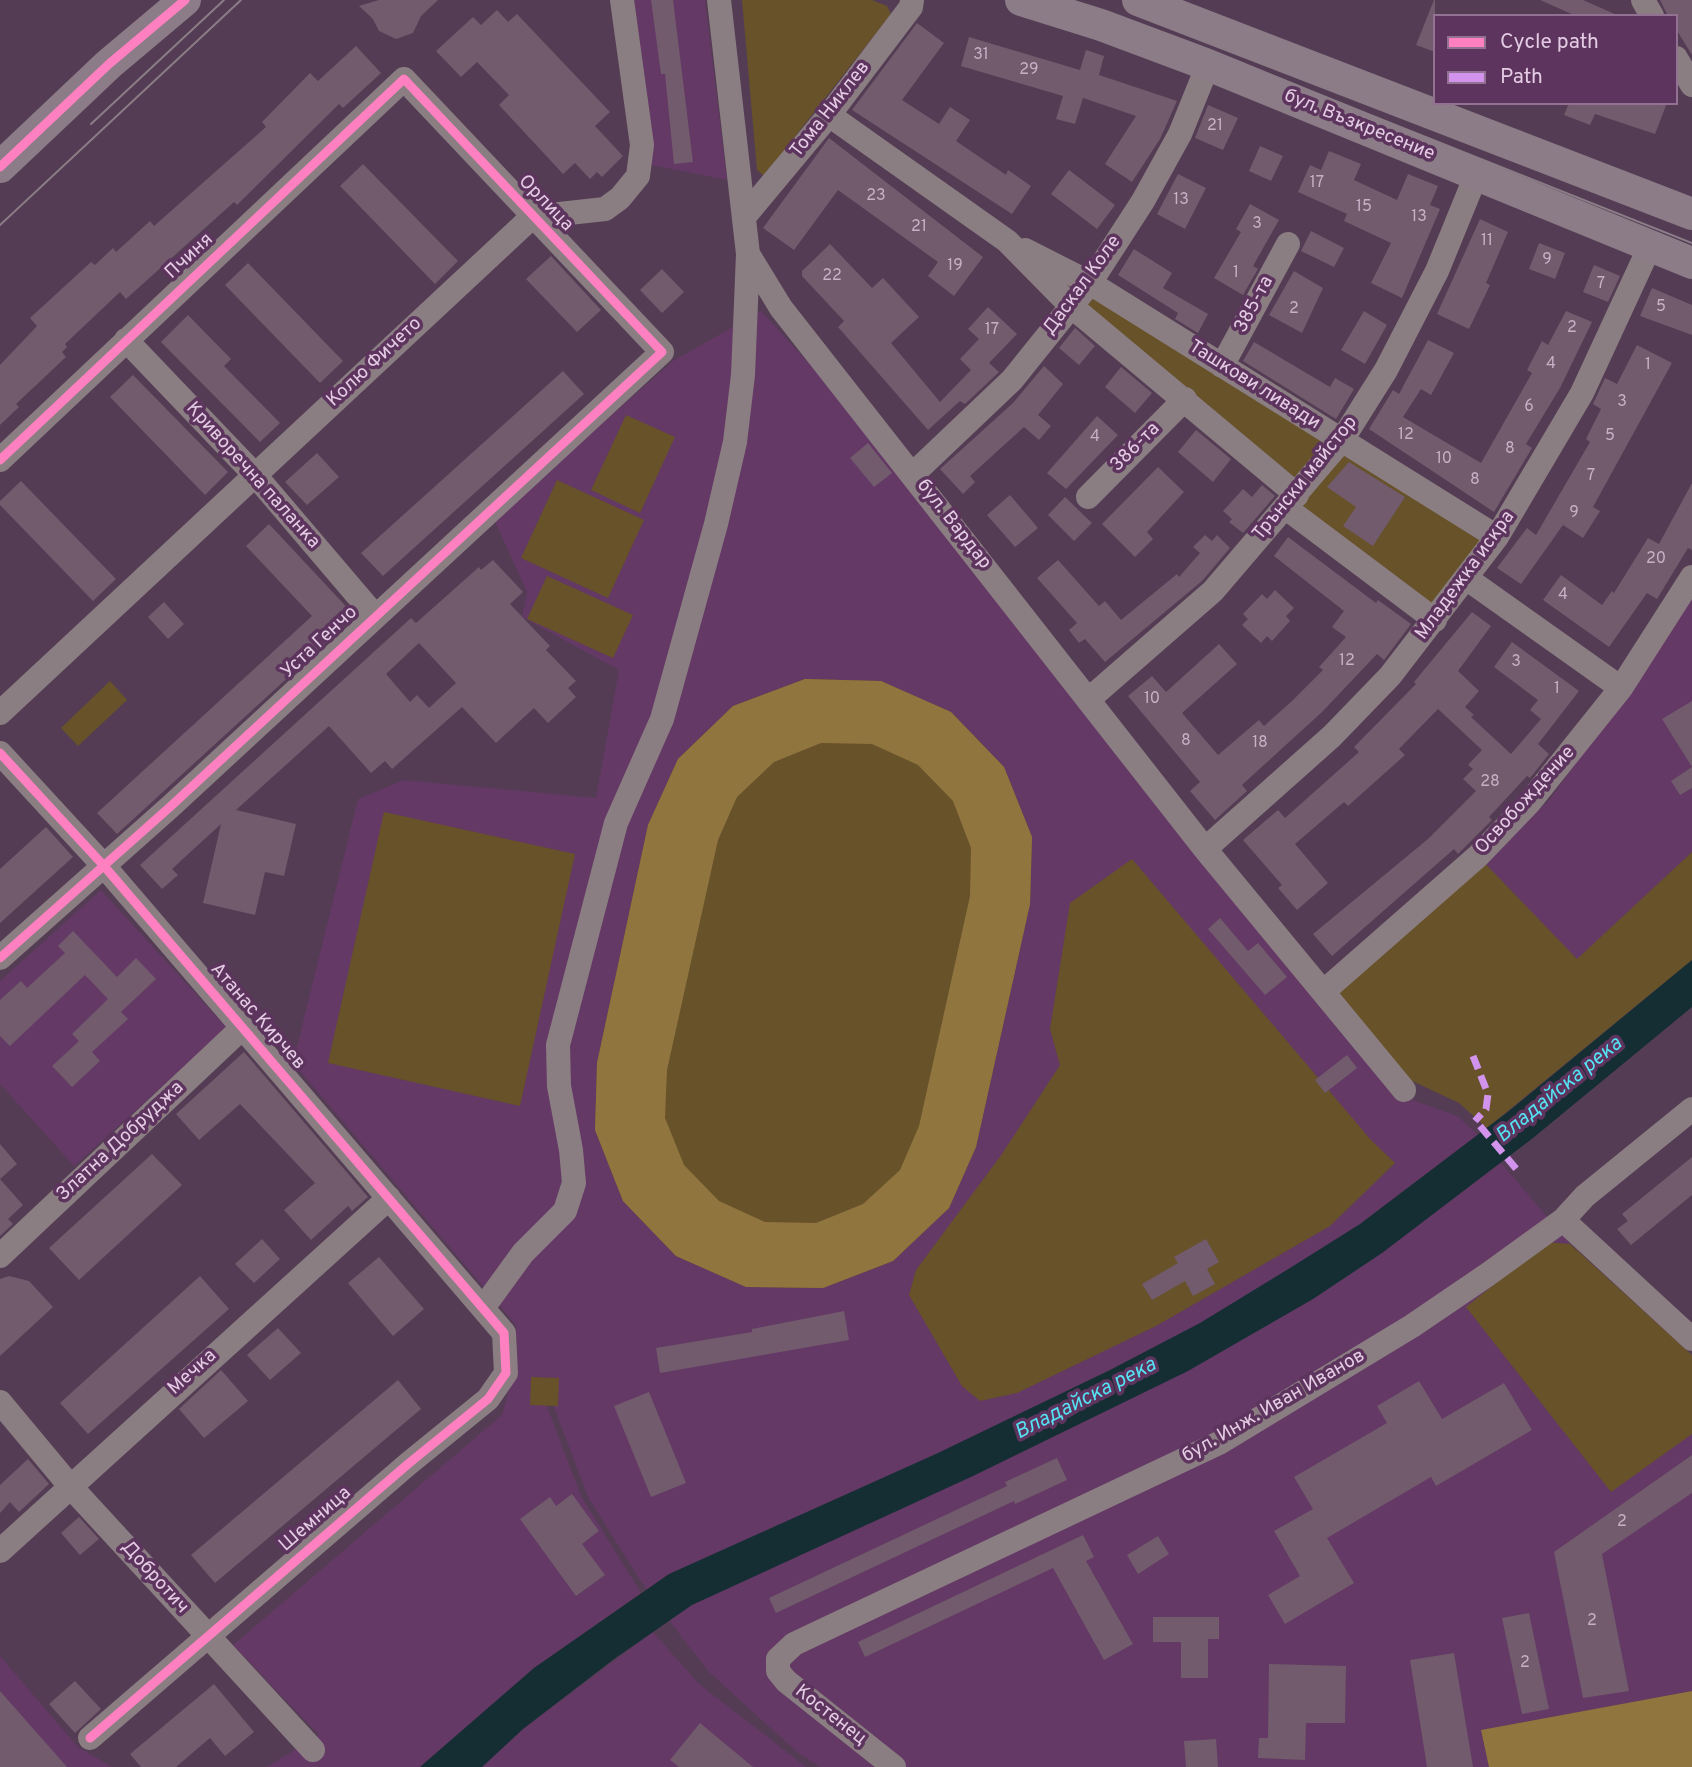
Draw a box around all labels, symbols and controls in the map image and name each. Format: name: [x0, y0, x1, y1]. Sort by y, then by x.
legend: [1433, 14, 1678, 105]
text: Cycle path: [1500, 29, 1599, 56]
house number: 31: [973, 46, 989, 66]
street label: Тома Никлев: [786, 57, 876, 163]
house number: 29: [1019, 61, 1039, 81]
text: Path: [1500, 64, 1543, 91]
street label: бул. Възкресение: [1280, 85, 1438, 167]
house number: 21: [1207, 117, 1223, 137]
street label: Орлица: [513, 171, 577, 237]
house number: 17: [1310, 174, 1324, 194]
house number: 23: [866, 187, 886, 207]
house number: 13: [1173, 191, 1189, 211]
house number: 15: [1356, 198, 1372, 218]
house number: 13: [1411, 208, 1427, 228]
house number: 3: [1252, 215, 1262, 235]
house number: 21: [911, 218, 927, 238]
street label: Пчиня: [161, 229, 219, 285]
street label: Даскал Коле: [1039, 232, 1127, 340]
house number: 11: [1481, 232, 1493, 252]
house number: 9: [1542, 251, 1552, 271]
house number: 19: [947, 257, 963, 277]
house number: 1: [1233, 264, 1239, 284]
house number: 22: [822, 267, 842, 287]
street label: 385-та: [1231, 273, 1279, 337]
house number: 7: [1597, 275, 1605, 295]
house number: 5: [1656, 298, 1666, 318]
house number: 2: [1289, 300, 1299, 320]
street label: Колю Фичето: [323, 313, 427, 413]
house number: 2: [1567, 319, 1577, 339]
house number: 17: [985, 321, 999, 341]
street label: Ташкови ливади: [1184, 336, 1324, 436]
house number: 4: [1546, 355, 1556, 375]
house number: 1: [1645, 356, 1651, 376]
house number: 3: [1617, 393, 1627, 413]
street label: Криворечна паланка: [180, 398, 324, 554]
house number: 6: [1524, 398, 1534, 418]
street label: Трънски майстор: [1249, 412, 1363, 546]
street label: 386-та: [1106, 418, 1166, 478]
house number: 12: [1398, 426, 1414, 446]
house number: 5: [1605, 427, 1615, 447]
house number: 4: [1090, 428, 1100, 448]
house number: 8: [1505, 440, 1515, 460]
house number: 10: [1436, 450, 1452, 470]
house number: 7: [1587, 467, 1595, 487]
house number: 8: [1470, 471, 1480, 491]
street label: бул. Вардар: [911, 475, 995, 575]
house number: 9: [1569, 504, 1579, 524]
street label: Младежка искра: [1412, 507, 1520, 645]
house number: 20: [1646, 550, 1666, 570]
house number: 4: [1558, 586, 1568, 606]
street label: Уста Генчо: [277, 602, 363, 684]
house number: 12: [1339, 652, 1355, 672]
house number: 3: [1511, 653, 1521, 673]
house number: 1: [1554, 680, 1560, 700]
house number: 10: [1144, 690, 1160, 710]
house number: 8: [1181, 732, 1191, 752]
house number: 18: [1252, 734, 1268, 754]
street label: Освобождение: [1471, 742, 1581, 860]
house number: 28: [1480, 773, 1500, 793]
street label: Атанас Кирчев: [205, 959, 309, 1075]
water label: Владайска река: [1492, 1032, 1628, 1150]
street label: Златна Добруджа: [53, 1077, 189, 1207]
street label: Мечка: [164, 1345, 222, 1401]
street label: бул. Инж. Иван Иванов: [1179, 1345, 1369, 1469]
water label: Владайска река: [1011, 1354, 1161, 1446]
street label: Шемница: [275, 1483, 357, 1557]
house number: 2: [1617, 1513, 1627, 1533]
street label: Добротич: [115, 1537, 193, 1619]
house number: 2: [1587, 1612, 1597, 1632]
house number: 2: [1520, 1654, 1530, 1674]
street label: Костенец: [790, 1681, 870, 1751]

